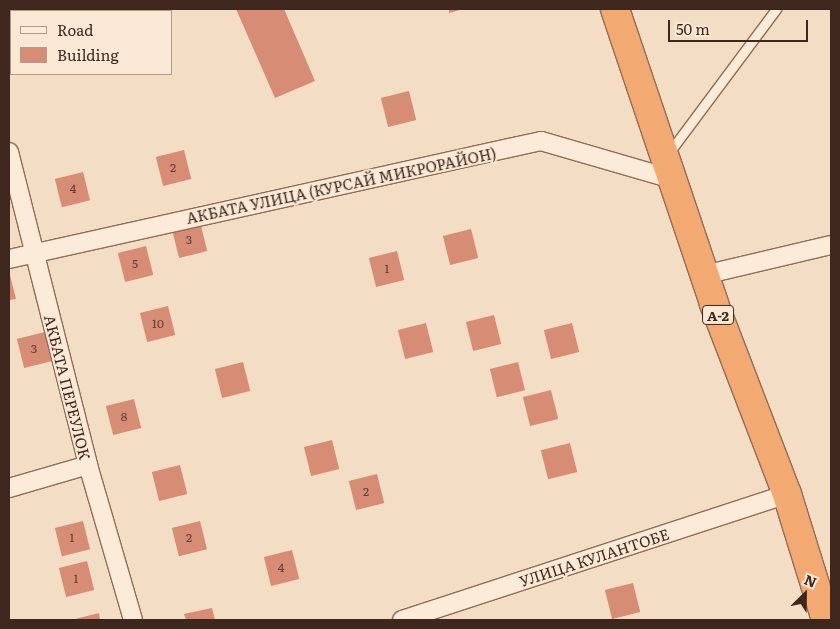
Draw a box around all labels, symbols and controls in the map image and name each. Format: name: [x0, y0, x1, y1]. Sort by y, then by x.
legend: [10, 10, 172, 75]
scale bar: [670, 10, 810, 42]
text: 50 m: [676, 17, 710, 40]
text: Road: [57, 18, 93, 41]
text: Building: [57, 43, 119, 66]
street label: АКБАТА УЛИЦА (КУРСАЙ МИКРОРАЙОН): [184, 143, 498, 227]
house number: 2: [170, 161, 176, 175]
house number: 4: [70, 182, 76, 196]
house number: 3: [186, 233, 192, 247]
house number: 5: [132, 257, 138, 271]
house number: 1: [385, 262, 389, 276]
road number: A-2: [702, 304, 734, 326]
street label: АКБАТА ПЕРЕУЛОК: [41, 313, 95, 461]
house number: 10: [152, 317, 164, 331]
house number: 3: [31, 342, 37, 356]
house number: 8: [121, 410, 127, 424]
house number: 2: [363, 485, 369, 499]
street label: УЛИЦА КУЛАНТОБЕ: [517, 524, 671, 590]
house number: 1: [70, 531, 74, 545]
house number: 2: [186, 531, 192, 545]
house number: 4: [278, 561, 284, 575]
north arrow: [780, 569, 830, 619]
text: N: [802, 569, 820, 592]
house number: 1: [74, 572, 78, 586]

